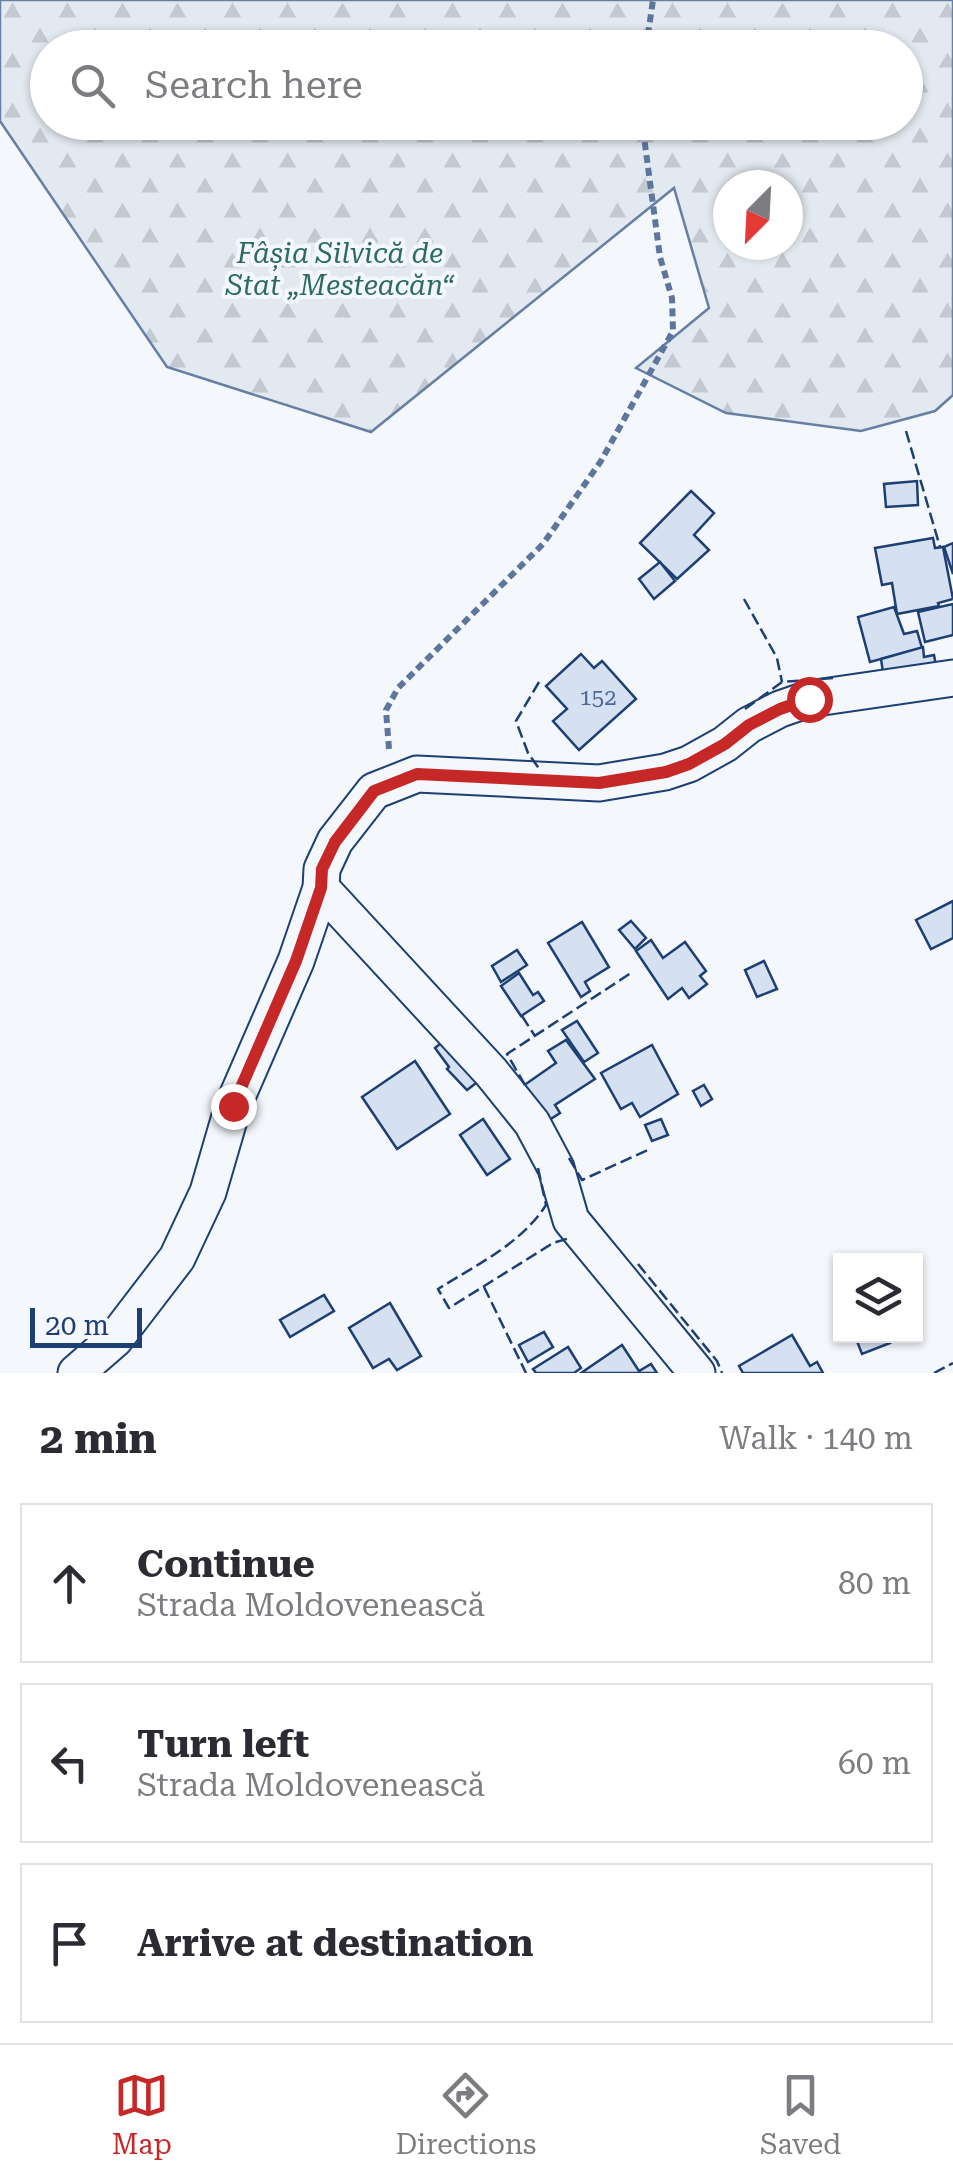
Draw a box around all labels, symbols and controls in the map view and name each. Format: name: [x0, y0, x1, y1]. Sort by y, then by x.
search box: [30, 30, 923, 140]
icon: search: [65, 58, 120, 113]
text: Search here: [145, 63, 363, 107]
north arrow: [713, 170, 803, 260]
park label: Fâșia Silvică de Stat „Mesteacăn“: [225, 237, 455, 302]
route start: [787, 677, 833, 723]
house number: 152: [580, 685, 616, 710]
route end: [211, 1084, 257, 1130]
map controls: [833, 1253, 923, 1343]
button: layers: [833, 1253, 923, 1343]
scale bar: [30, 1303, 142, 1348]
text: 20 m: [45, 1309, 109, 1342]
text: 2 min: [40, 1414, 157, 1463]
text: Walk · 140 m: [719, 1419, 913, 1457]
text: Continue: [137, 1542, 315, 1586]
icon: ahead: [42, 1556, 97, 1611]
text: 80 m: [838, 1564, 911, 1602]
text: Strada Moldovenească: [137, 1586, 485, 1624]
text: Turn left: [137, 1722, 309, 1766]
icon: left: [42, 1736, 97, 1791]
text: 60 m: [838, 1744, 911, 1782]
text: Strada Moldovenească: [137, 1766, 485, 1804]
icon: arrive: [42, 1916, 97, 1971]
text: Arrive at destination: [137, 1921, 533, 1965]
tab: Map: [112, 2068, 172, 2161]
tab: Directions: [395, 2068, 536, 2161]
tab: Saved: [760, 2068, 841, 2161]

